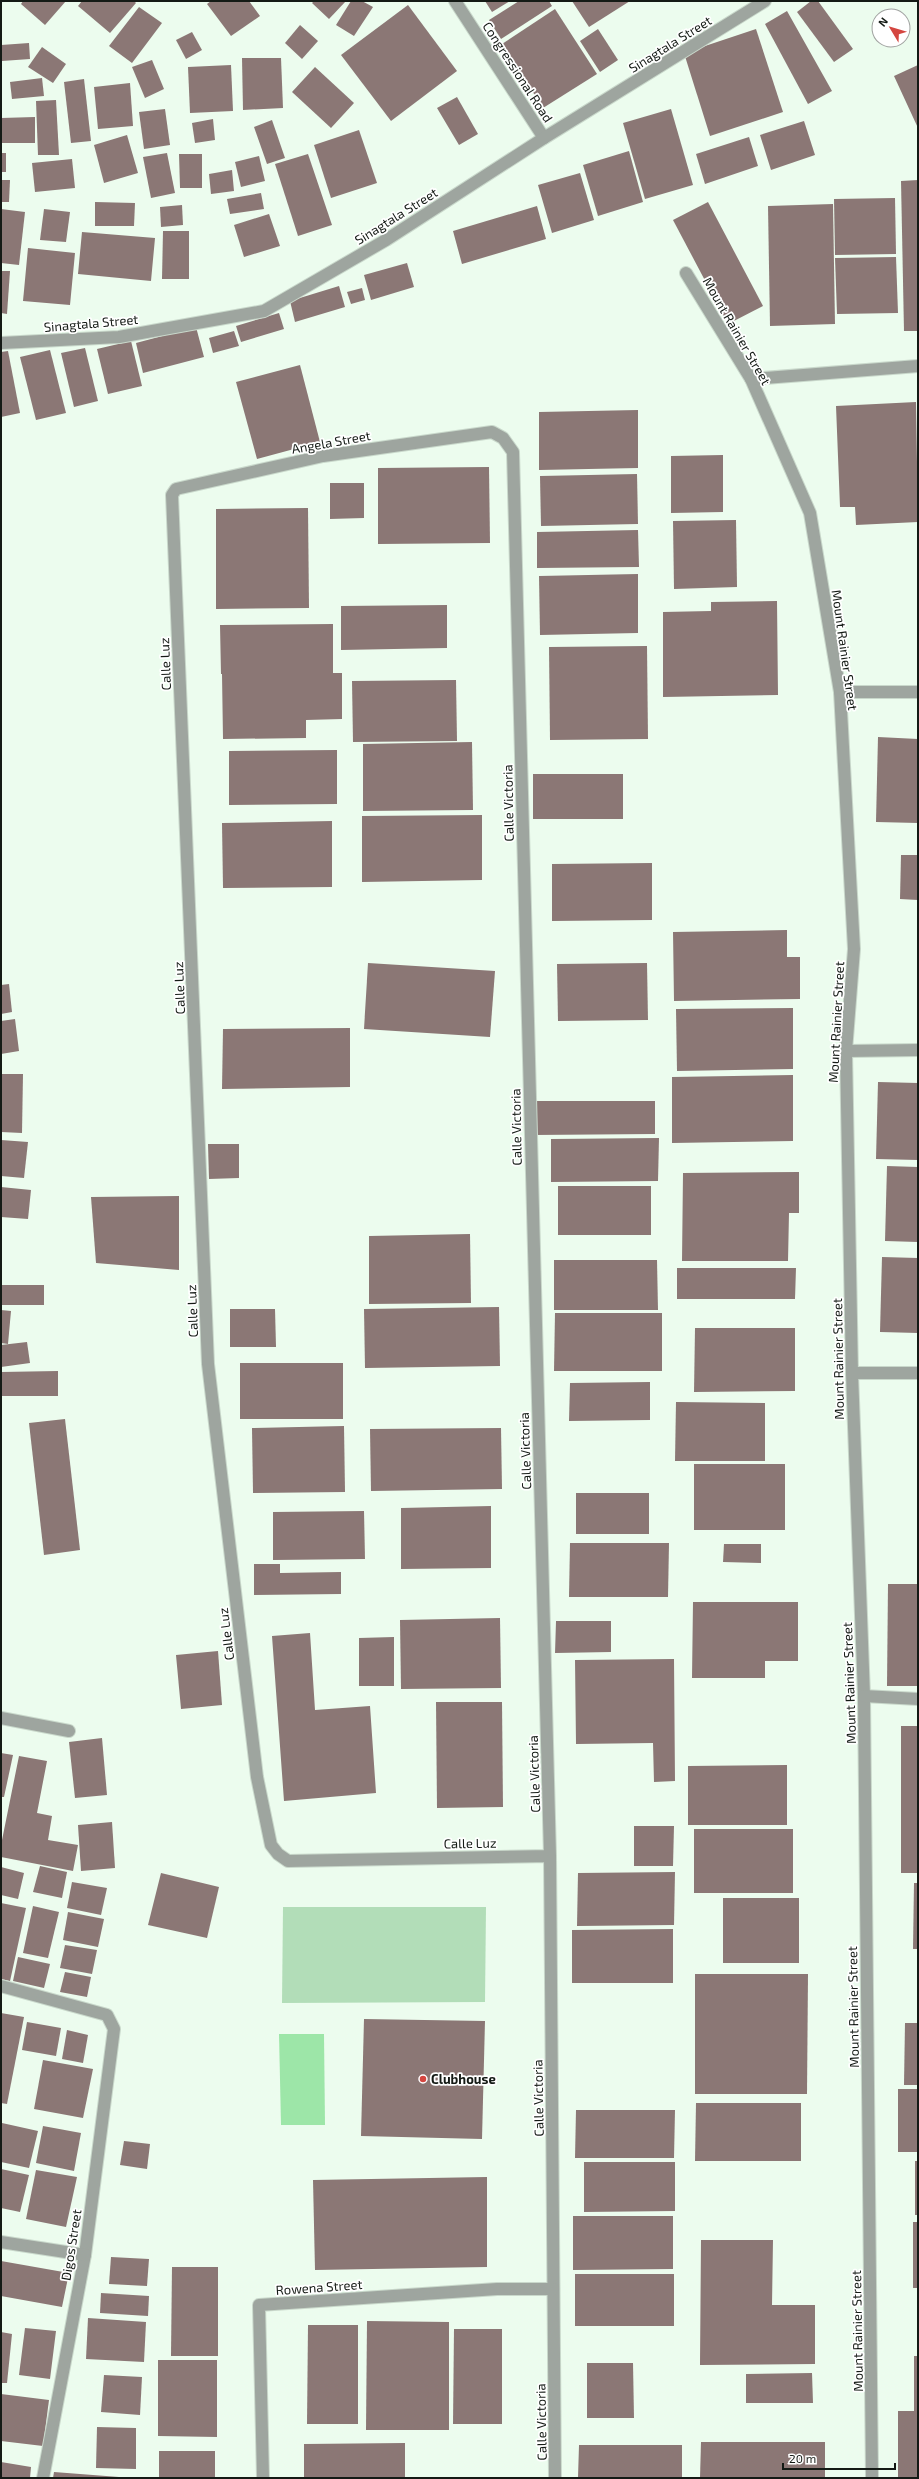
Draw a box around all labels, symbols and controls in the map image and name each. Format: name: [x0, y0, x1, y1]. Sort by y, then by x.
north arrow: [871, 8, 911, 48]
street label: Sinagtala Street: [626, 12, 714, 76]
text: N: [875, 14, 890, 29]
street label: Congressional Road: [480, 19, 556, 125]
street label: Sinagtala Street: [352, 184, 440, 248]
street label: Mount Rainier Street: [700, 274, 774, 388]
street label: Sinagtala Street: [43, 311, 139, 335]
street label: Angela Street: [290, 427, 372, 457]
street label: Mount Rainier Street: [829, 589, 861, 711]
street label: Calle Luz: [156, 637, 174, 691]
street label: Calle Victoria: [499, 764, 517, 842]
street label: Calle Luz: [170, 961, 188, 1015]
street label: Mount Rainier Street: [825, 961, 847, 1083]
street label: Calle Victoria: [507, 1088, 525, 1166]
street label: Calle Luz: [183, 1284, 201, 1338]
street label: Mount Rainier Street: [829, 1298, 847, 1420]
street label: Calle Victoria: [516, 1412, 534, 1490]
street label: Calle Luz: [215, 1607, 237, 1661]
street label: Mount Rainier Street: [839, 1622, 859, 1744]
street label: Calle Victoria: [525, 1735, 543, 1813]
street label: Calle Luz: [443, 1835, 497, 1851]
street label: Mount Rainier Street: [844, 1946, 862, 2068]
street label: Calle Victoria: [529, 2059, 547, 2137]
place label: Clubhouse: [431, 2071, 496, 2087]
marker: Clubhouse: [418, 2074, 428, 2084]
street label: Digos Street: [57, 2208, 85, 2282]
street label: Mount Rainier Street: [848, 2270, 866, 2392]
street label: Rowena Street: [275, 2276, 363, 2298]
street label: Calle Victoria: [532, 2383, 550, 2461]
scale bar: [783, 2445, 895, 2471]
text: 20 m: [789, 2451, 816, 2465]

